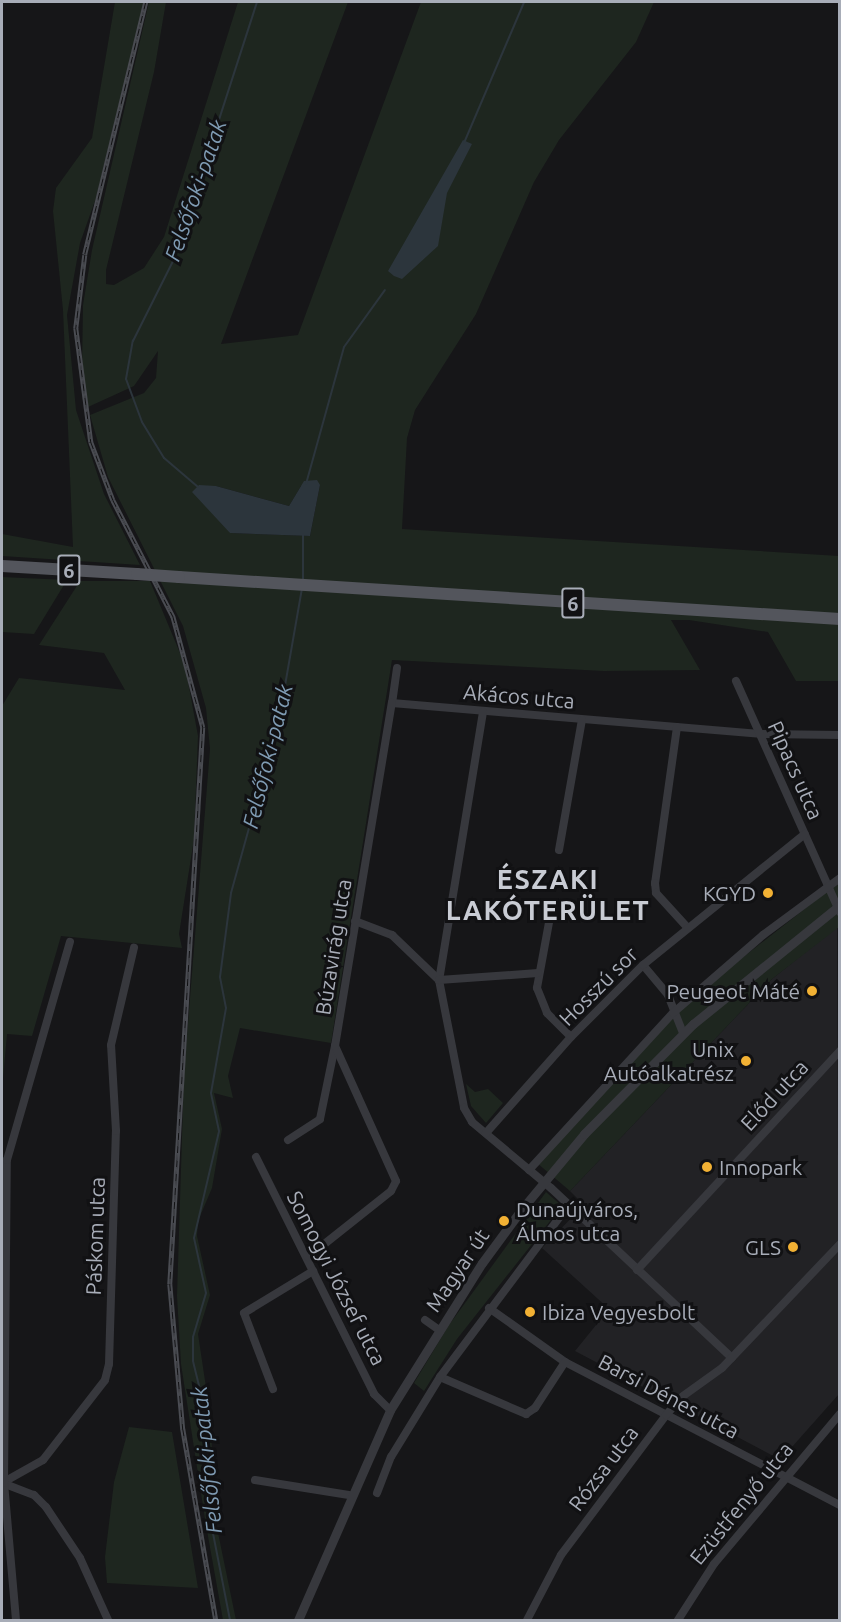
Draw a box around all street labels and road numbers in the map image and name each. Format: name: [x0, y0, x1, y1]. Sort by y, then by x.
road number: 6: [57, 553, 81, 587]
road number: 6: [561, 586, 585, 620]
street label: Akácos utca: [462, 679, 576, 713]
street label: Pipacs utca: [763, 717, 829, 823]
street label: Búzavirág utca: [310, 877, 356, 1017]
street label: Hosszú sor: [553, 941, 643, 1031]
street label: Előd utca: [735, 1054, 813, 1136]
street label: Páskom utca: [80, 1176, 110, 1296]
street label: Somogyi József utca: [282, 1187, 392, 1369]
street label: Magyar út: [420, 1224, 494, 1316]
street label: Barsi Dénes utca: [594, 1348, 744, 1444]
street label: Rózsa utca: [563, 1420, 643, 1516]
street label: Ezüstfenyő utca: [684, 1437, 798, 1569]

